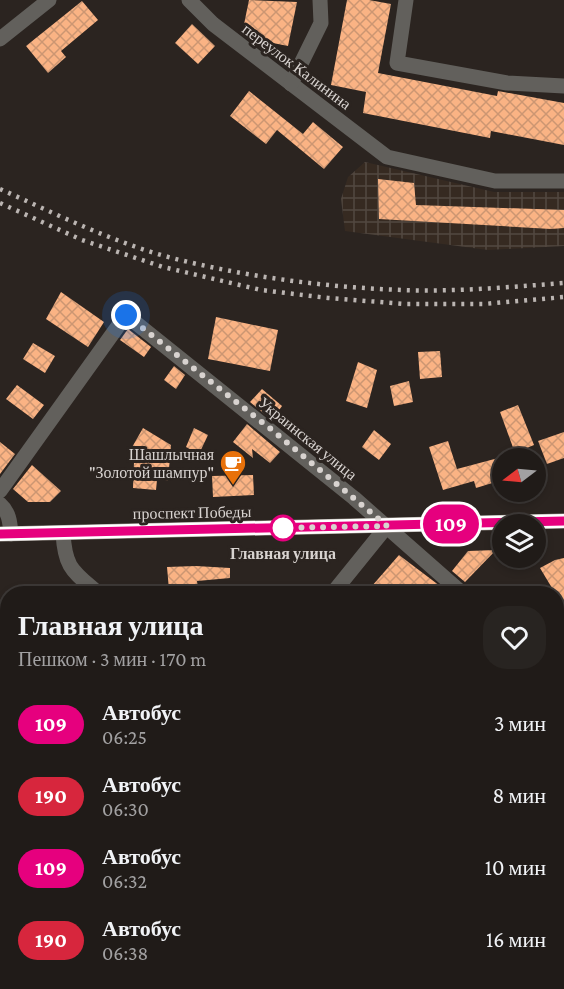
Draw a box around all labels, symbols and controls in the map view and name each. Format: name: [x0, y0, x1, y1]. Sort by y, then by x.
street label: переулок Калинина: [238, 20, 354, 114]
your location: [111, 300, 141, 330]
street label: Украинская улица: [254, 394, 360, 484]
place label: Шашлычная "Золотой шампур": [89, 446, 215, 482]
cafe icon: Шашлычная "Золотой шампур": [218, 448, 248, 486]
north arrow: [492, 448, 546, 502]
map controls: [492, 448, 546, 568]
street label: проспект Победы: [133, 503, 252, 523]
line badge: 109: [416, 504, 486, 544]
text: 109: [435, 512, 467, 536]
button: layers: [492, 514, 546, 568]
marker: Главная улица: [270, 515, 296, 541]
place label: Главная улица: [230, 545, 336, 563]
button: heart: [483, 606, 546, 669]
text: Главная улица: [18, 610, 203, 641]
text: Пешком · 3 мин · 170 m: [18, 648, 206, 670]
text: Автобус: [102, 700, 181, 725]
text: 3 мин: [494, 711, 546, 736]
text: 109: [35, 712, 67, 736]
text: 06:25: [102, 726, 147, 748]
text: Автобус: [102, 772, 181, 797]
text: 8 мин: [493, 783, 546, 808]
text: 190: [35, 784, 67, 808]
text: 06:30: [102, 798, 149, 820]
text: Автобус: [102, 844, 181, 869]
text: 10 мин: [485, 855, 546, 880]
text: 109: [35, 856, 67, 880]
text: 06:32: [102, 870, 147, 892]
text: Автобус: [102, 916, 181, 941]
text: 16 мин: [486, 927, 546, 952]
text: 190: [35, 928, 67, 952]
text: 06:38: [102, 942, 148, 964]

